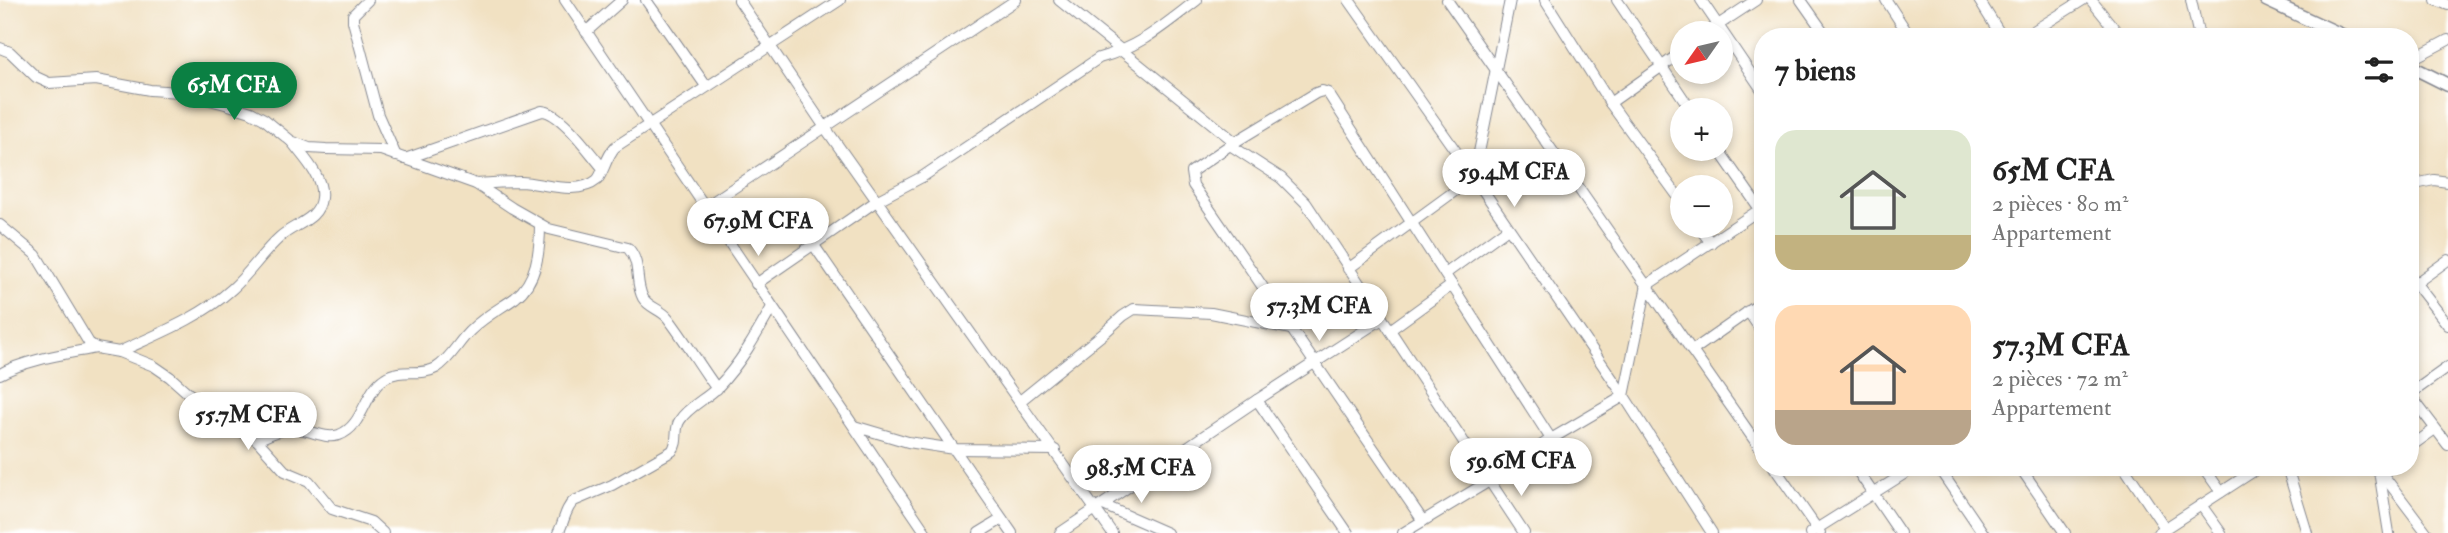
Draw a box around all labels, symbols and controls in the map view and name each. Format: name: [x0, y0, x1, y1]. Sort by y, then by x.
north arrow: [1670, 21, 1732, 84]
map controls: [1670, 21, 1733, 238]
icon: filters: [2360, 51, 2398, 89]
text: 7 biens: [1775, 52, 1856, 89]
pin: 65M CFA: [169, 62, 299, 122]
text: 65M CFA: [187, 70, 281, 99]
button: +: [1670, 98, 1733, 161]
pin: 59.4M CFA: [1434, 150, 1594, 209]
text: 65M CFA: [1992, 152, 2115, 189]
text: 59.4M CFA: [1458, 157, 1570, 186]
icon: home: [1831, 158, 1915, 242]
button: −: [1670, 175, 1733, 238]
text: 2 pièces · 80 m²: [1992, 189, 2128, 218]
pin: 67.9M CFA: [678, 198, 838, 258]
text: 67.9M CFA: [703, 206, 813, 235]
text: Appartement: [1992, 218, 2112, 247]
pin: 57.3M CFA: [1239, 284, 1399, 343]
text: 57.3M CFA: [1266, 291, 1372, 320]
text: 57.3M CFA: [1992, 327, 2130, 364]
icon: home: [1831, 333, 1915, 417]
text: 2 pièces · 72 m²: [1992, 364, 2128, 393]
pin: 55.7M CFA: [168, 392, 328, 452]
text: Appartement: [1992, 393, 2112, 422]
text: 55.7M CFA: [195, 400, 301, 429]
pin: 59.6M CFA: [1441, 438, 1601, 498]
pin: 98.5M CFA: [1061, 446, 1221, 505]
text: 59.6M CFA: [1466, 446, 1576, 475]
text: 98.5M CFA: [1086, 453, 1196, 482]

